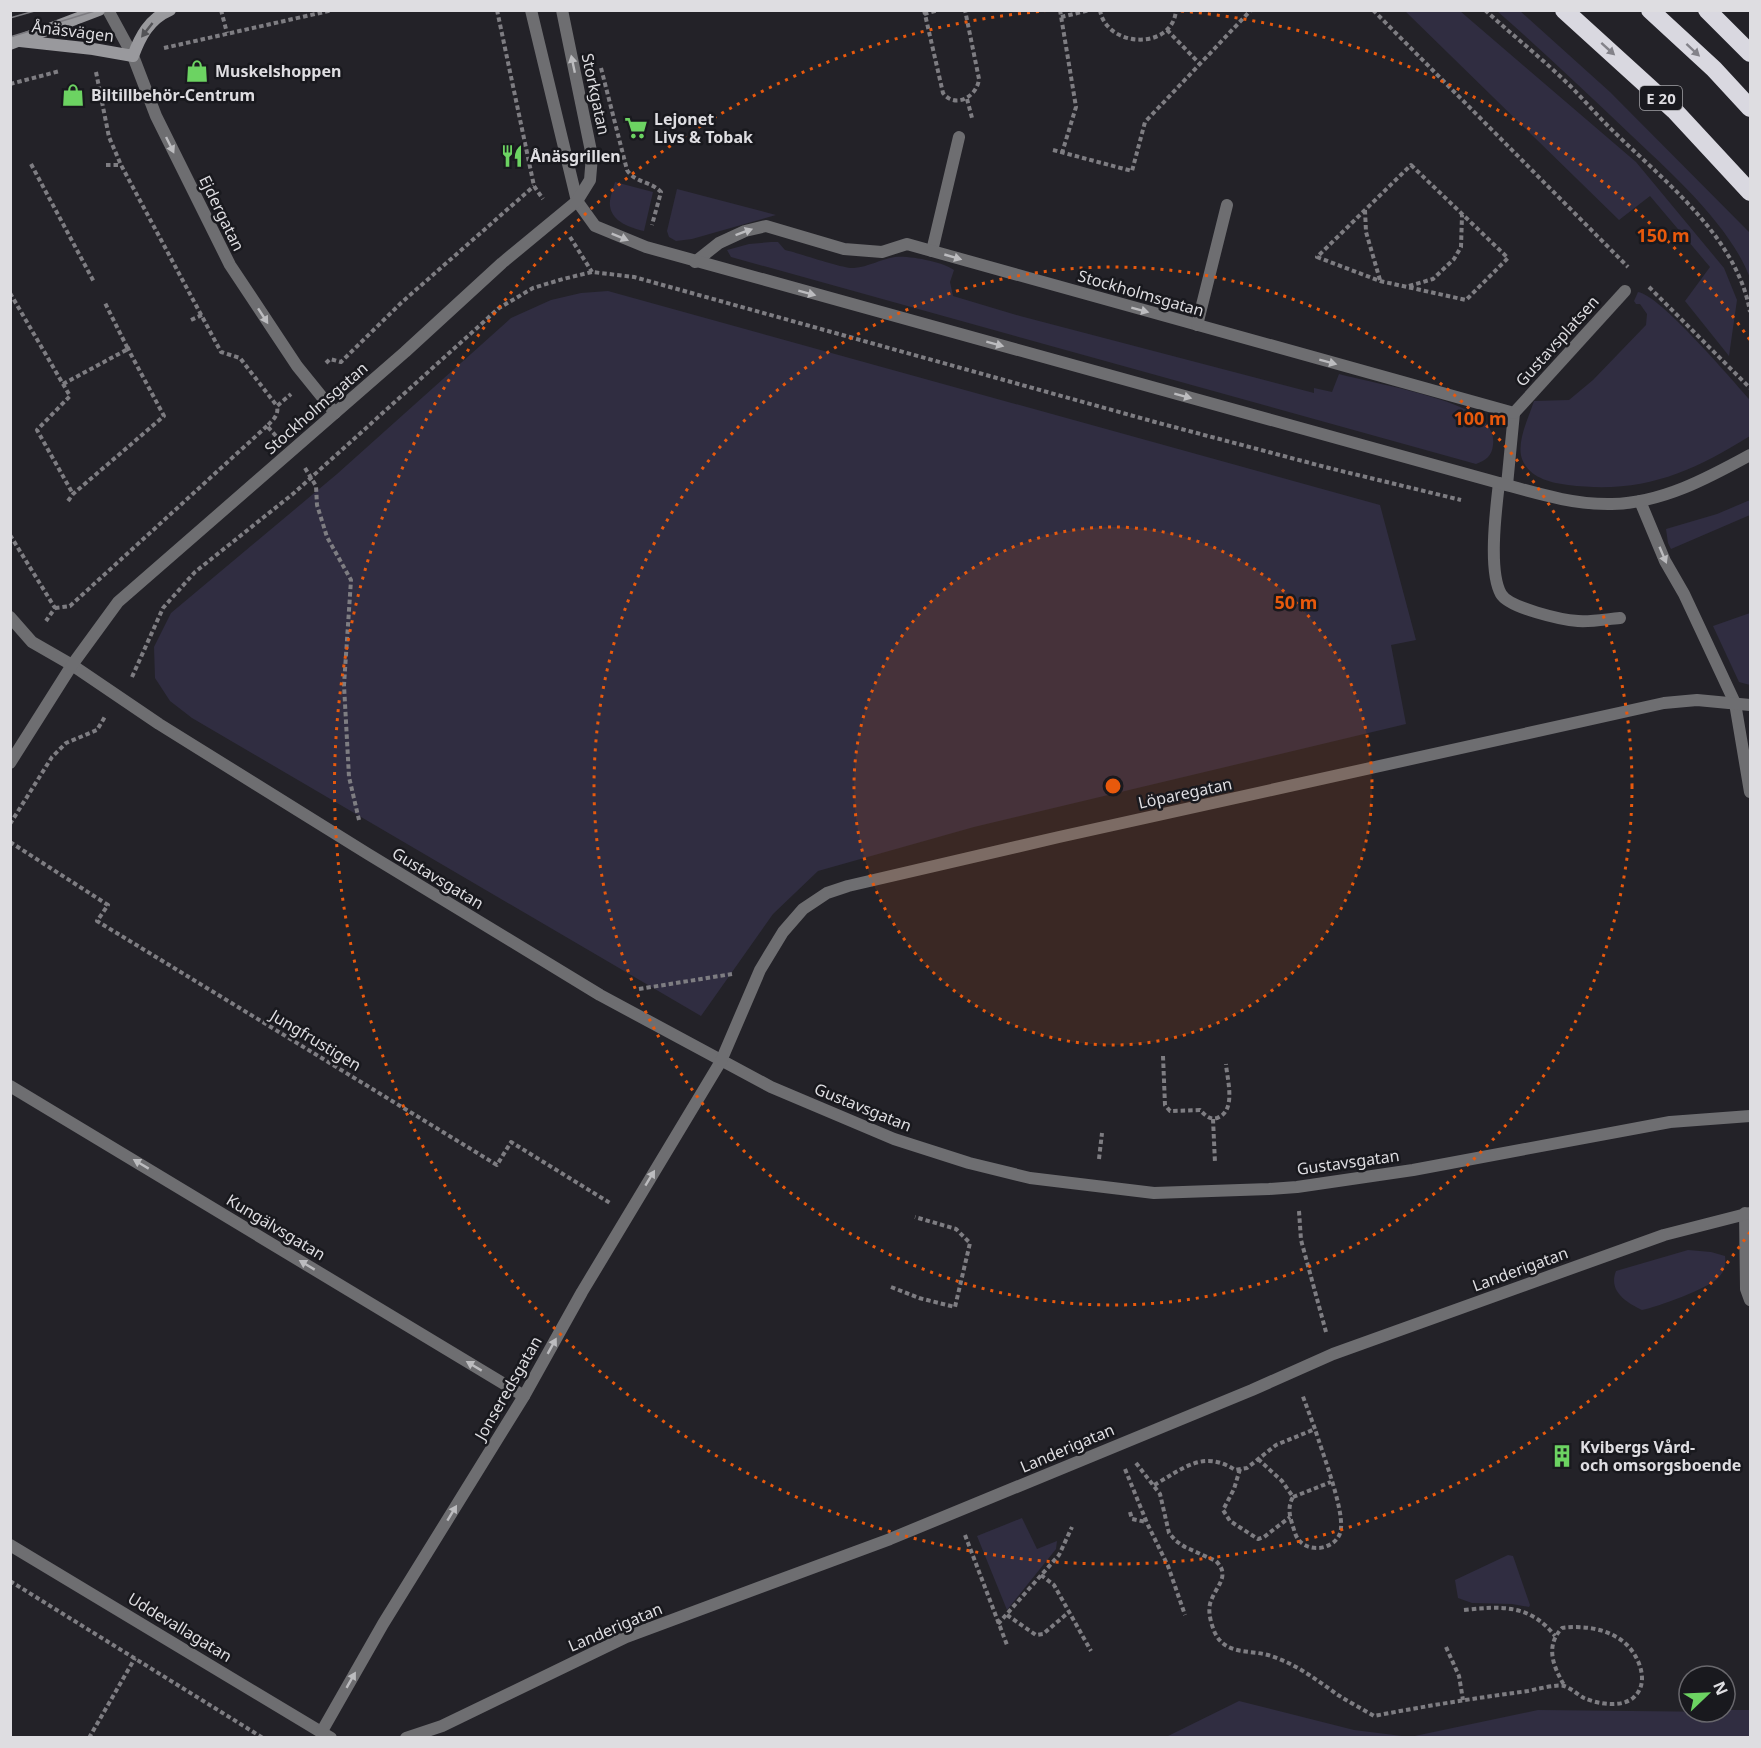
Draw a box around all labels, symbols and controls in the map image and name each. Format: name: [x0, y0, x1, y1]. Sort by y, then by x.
street label: Ånäsvägen: [31, 15, 115, 47]
one-way arrow: [141, 22, 153, 37]
one-way arrow: [1600, 42, 1615, 56]
one-way arrow: [1686, 42, 1700, 56]
street label: Storkgatan: [577, 51, 615, 137]
one-way arrow: [568, 55, 578, 73]
shop icon: Muskelshoppen: [184, 58, 210, 84]
place label: Muskelshoppen: [215, 60, 341, 82]
shop icon: Biltillbehör-Centrum: [60, 82, 86, 108]
place label: Biltillbehör-Centrum: [91, 84, 255, 106]
road number: E 20: [1640, 86, 1682, 110]
place label: Lejonet Livs & Tobak: [654, 108, 753, 148]
supermarket icon: Lejonet Livs & Tobak: [623, 115, 649, 141]
one-way arrow: [166, 136, 175, 153]
restaurant icon: Ånäsgrillen: [499, 143, 525, 169]
place label: Ånäsgrillen: [530, 145, 621, 167]
street label: Ejdergatan: [194, 171, 250, 255]
text: 150 m: [1636, 223, 1690, 247]
one-way arrow: [735, 227, 753, 237]
one-way arrow: [611, 233, 629, 242]
one-way arrow: [944, 253, 962, 262]
street label: Stockholmsgatan: [1075, 264, 1207, 322]
one-way arrow: [798, 289, 816, 298]
street label: Gustavsplatsen: [1510, 291, 1604, 391]
one-way arrow: [1131, 306, 1149, 315]
one-way arrow: [258, 308, 269, 324]
one-way arrow: [986, 340, 1004, 350]
street label: Stockholmsgatan: [260, 357, 372, 459]
one-way arrow: [1319, 357, 1337, 367]
one-way arrow: [1174, 392, 1192, 401]
text: 100 m: [1453, 406, 1507, 430]
one-way arrow: [1659, 546, 1668, 564]
text: 50 m: [1275, 590, 1317, 614]
street label: Löparegatan: [1136, 772, 1234, 814]
centre of rings: [1103, 776, 1123, 796]
street label: Gustavsgatan: [388, 842, 488, 914]
street label: Jungfrustigen: [265, 1003, 366, 1076]
street label: Gustavsgatan: [811, 1077, 915, 1137]
street label: Gustavsgatan: [1295, 1144, 1401, 1180]
one-way arrow: [132, 1159, 149, 1169]
one-way arrow: [645, 1170, 656, 1186]
street label: Kungälvsgatan: [222, 1189, 330, 1265]
street label: Landerigatan: [1469, 1242, 1571, 1296]
one-way arrow: [299, 1260, 316, 1271]
street label: Jonseredsgatan: [468, 1332, 547, 1446]
one-way arrow: [547, 1337, 557, 1354]
one-way arrow: [466, 1360, 482, 1371]
street label: Landerigatan: [1017, 1418, 1117, 1478]
place label: Kvibergs Vård- och omsorgsboende: [1580, 1436, 1741, 1476]
building icon: Kvibergs Vård- och omsorgsboende: [1549, 1443, 1575, 1469]
one-way arrow: [446, 1505, 457, 1521]
street label: Uddevallagatan: [124, 1587, 236, 1667]
street label: Landerigatan: [565, 1597, 665, 1657]
north arrow: [1677, 1664, 1737, 1724]
one-way arrow: [346, 1671, 356, 1688]
text: N: [1708, 1678, 1733, 1698]

